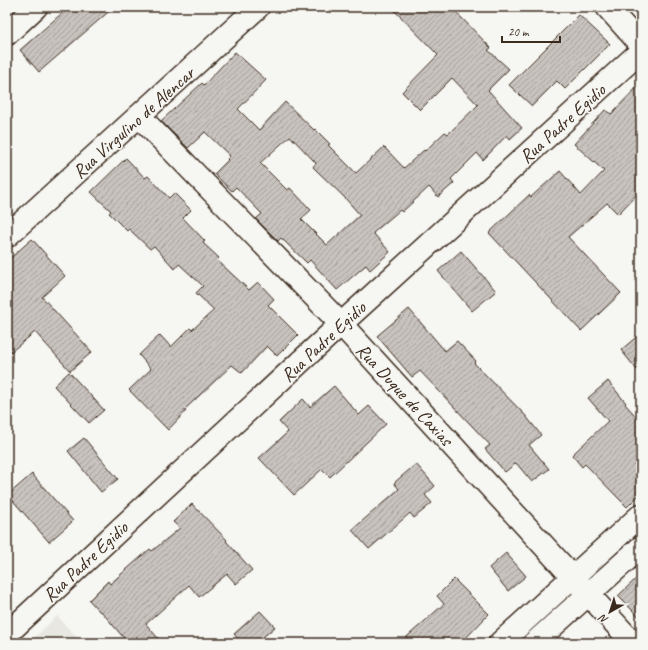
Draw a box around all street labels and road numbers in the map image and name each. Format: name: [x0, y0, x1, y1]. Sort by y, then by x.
street label: Rua Virgulino de Alencar: [68, 60, 201, 184]
street label: Rua Padre Egidio: [515, 78, 612, 169]
street label: Rua Padre Egidio: [276, 295, 372, 387]
street label: Rua Duque de Caxias: [351, 338, 460, 453]
street label: Rua Padre Egidio: [38, 515, 134, 607]

